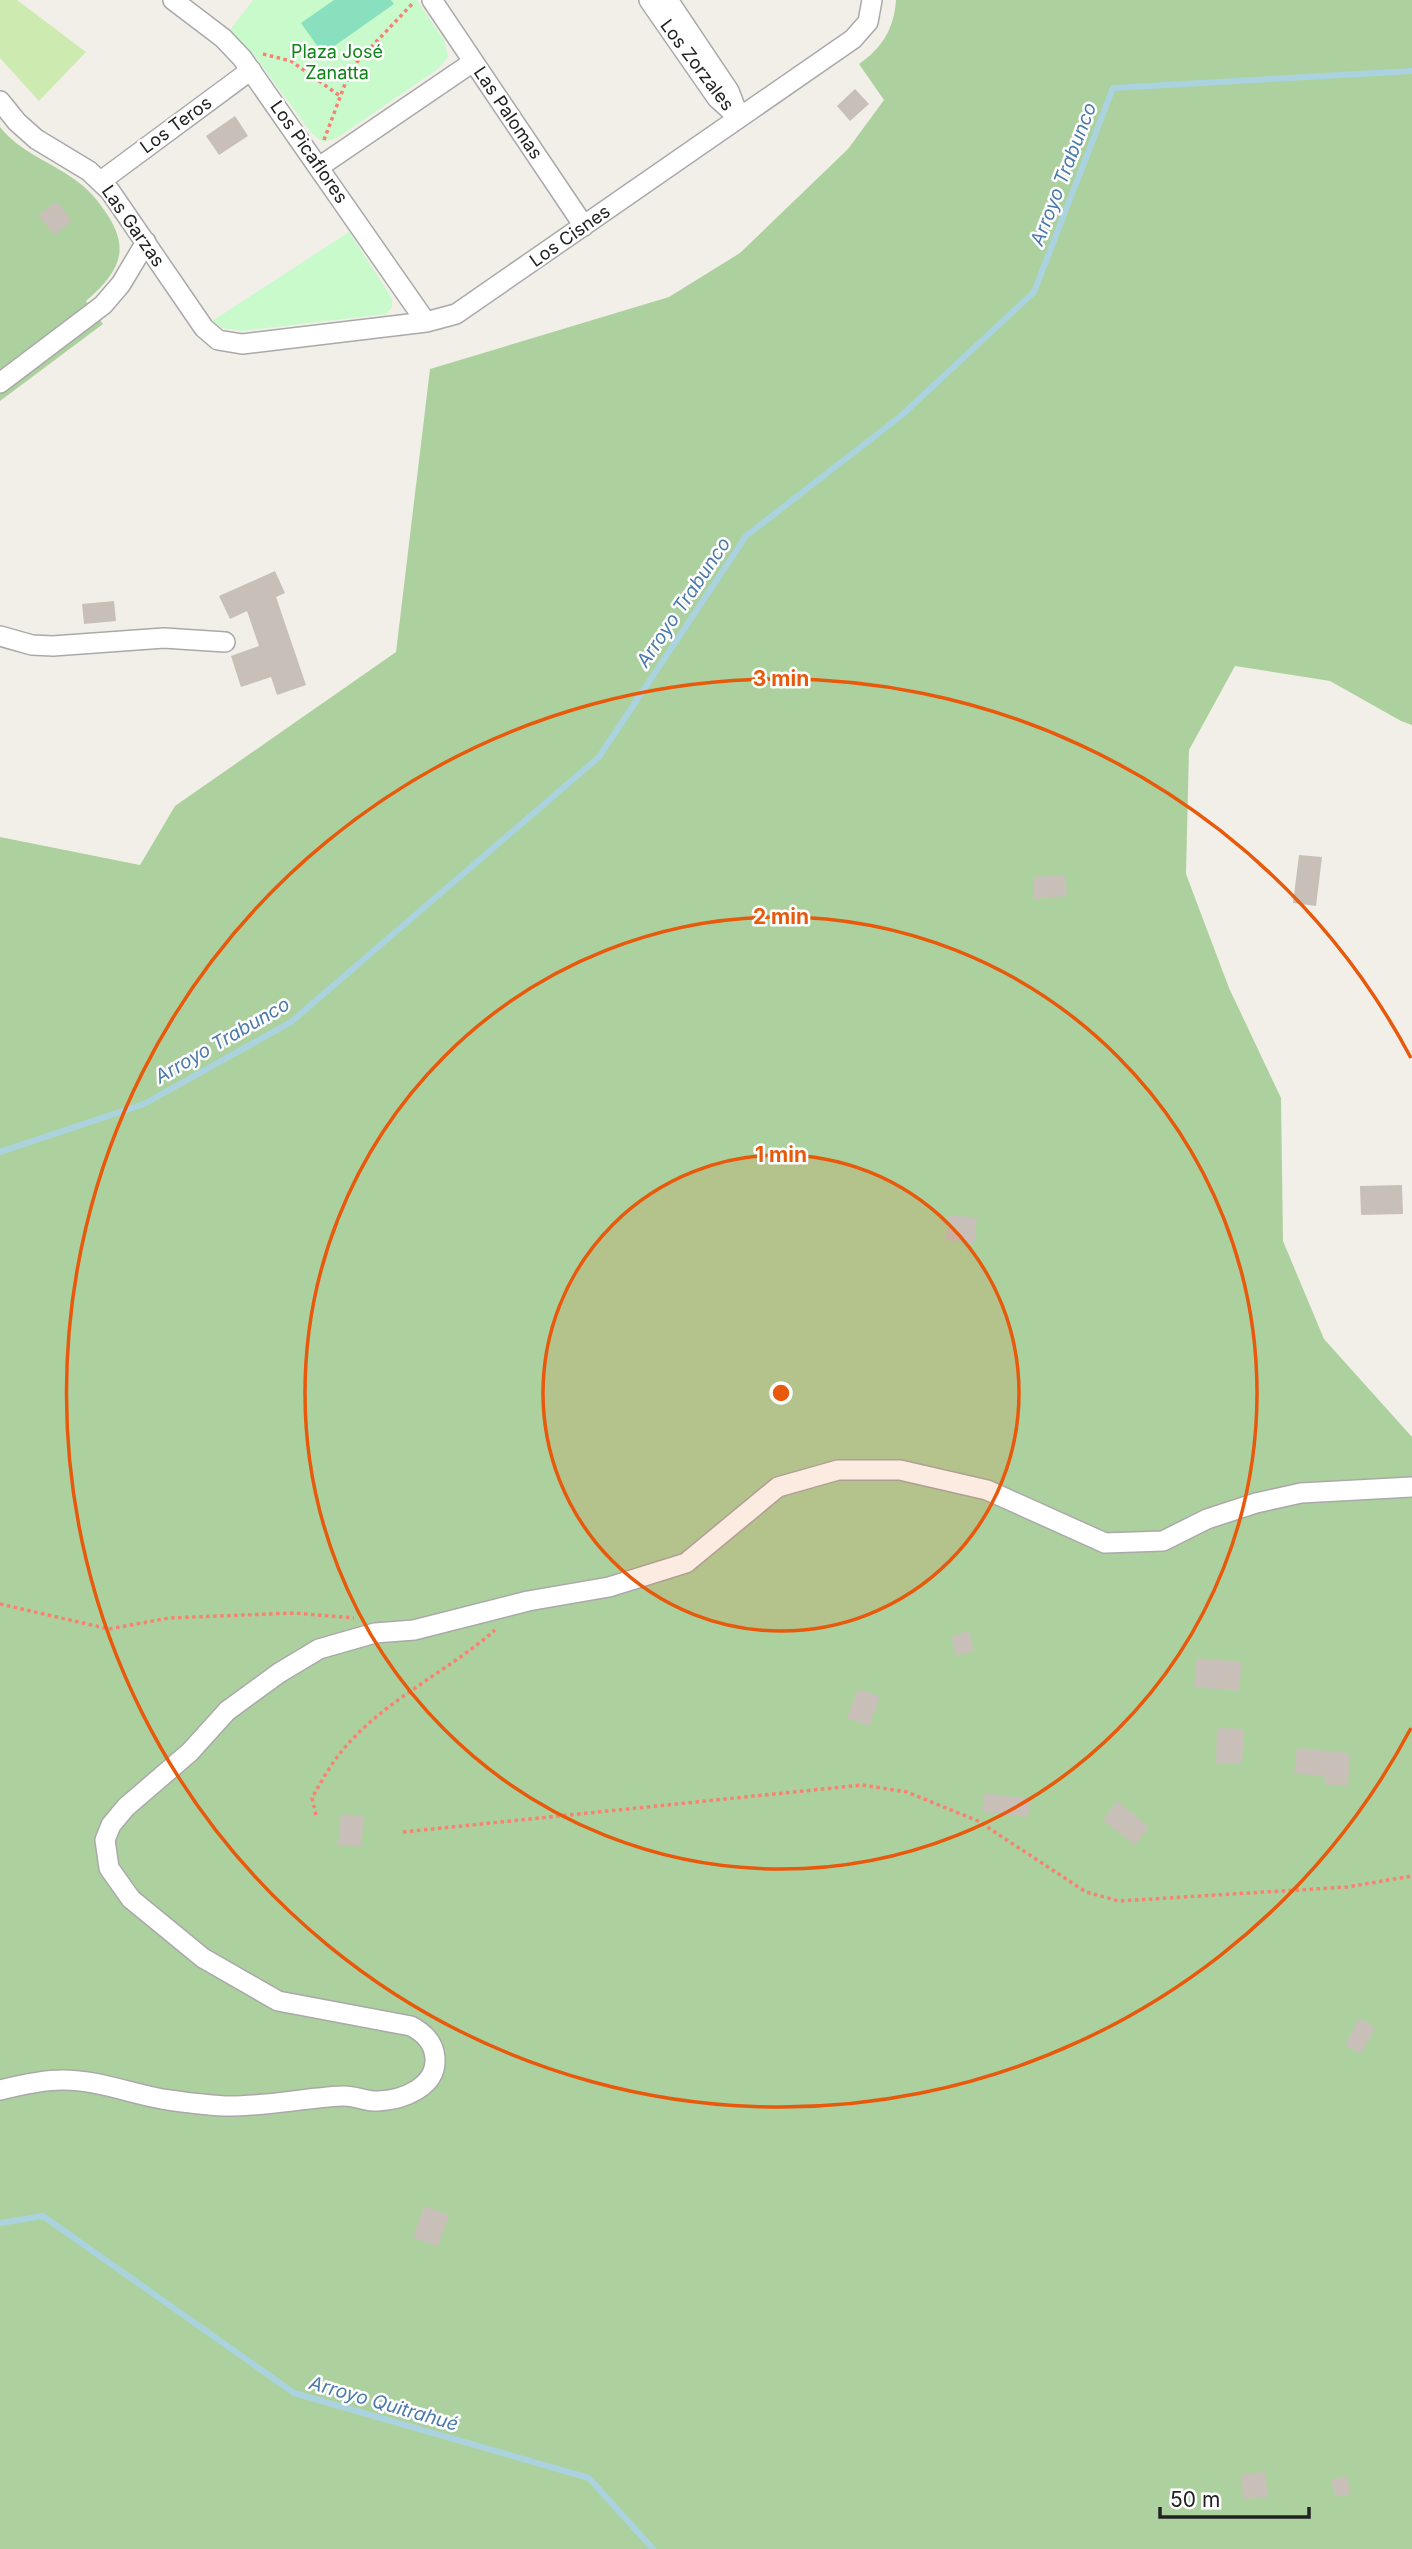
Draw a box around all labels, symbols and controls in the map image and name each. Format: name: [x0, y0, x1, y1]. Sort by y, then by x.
street label: Los Zorzales: [656, 15, 739, 114]
park label: Plaza José Zanatta: [291, 41, 383, 83]
street label: Las Palomas: [470, 63, 547, 163]
street label: Los Teros: [136, 92, 215, 157]
street label: Los Picaflores: [266, 96, 352, 207]
water label: Arroyo Trabunco: [1025, 99, 1101, 250]
street label: Las Garzas: [98, 181, 169, 271]
street label: Los Cisnes: [526, 200, 614, 271]
water label: Arroyo Trabunco: [631, 533, 735, 672]
text: 3 min: [753, 666, 809, 691]
text: 2 min: [753, 904, 809, 929]
water label: Arroyo Trabunco: [150, 993, 294, 1089]
text: 1 min: [755, 1142, 807, 1167]
centre of rings: [769, 1381, 793, 1405]
water label: Arroyo Quitrahué: [306, 2371, 461, 2436]
scale bar: [1160, 2476, 1309, 2520]
text: 50 m: [1170, 2487, 1220, 2512]

